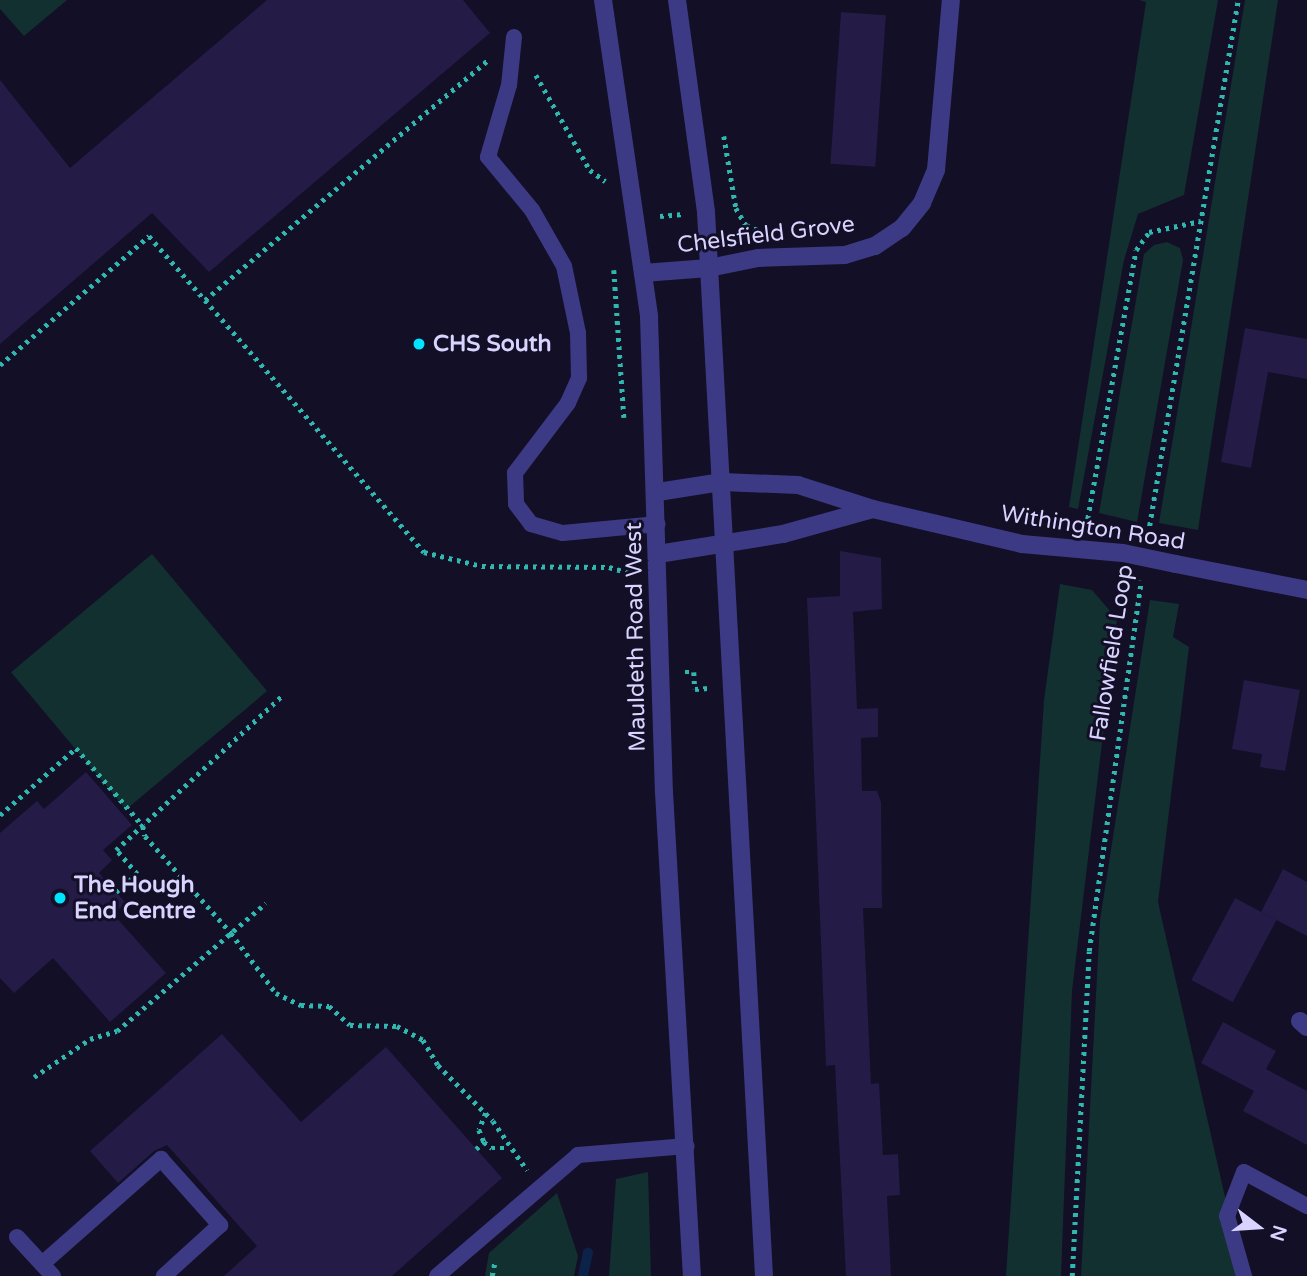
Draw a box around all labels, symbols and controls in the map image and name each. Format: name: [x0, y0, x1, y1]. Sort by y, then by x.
street label: Chelsfield Grove: [676, 210, 856, 260]
place label: CHS South: [433, 330, 551, 358]
marker: CHS South: [411, 336, 427, 352]
street label: Withington Road: [999, 500, 1187, 556]
street label: Mauldeth Road West: [620, 522, 652, 752]
street label: Fallowfield Loop: [1084, 563, 1140, 743]
place label: The Hough End Centre: [74, 871, 196, 925]
marker: The Hough End Centre: [52, 890, 68, 906]
north arrow: [1223, 1192, 1293, 1262]
text: N: [1265, 1223, 1291, 1244]

